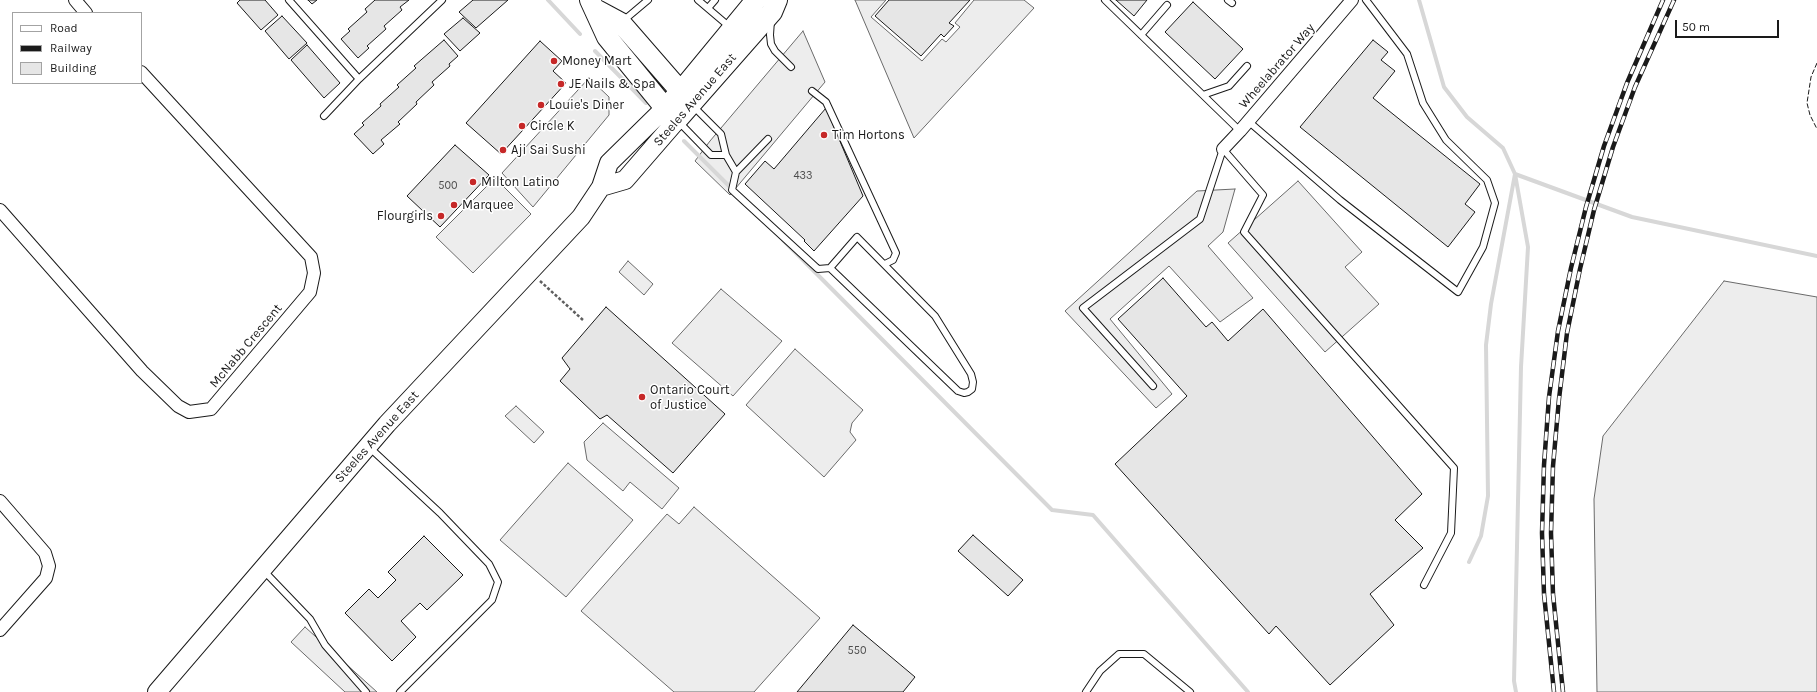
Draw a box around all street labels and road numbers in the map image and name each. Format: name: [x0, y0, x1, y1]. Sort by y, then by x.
street label: Wheelabrator Way: [1236, 20, 1318, 112]
street label: Steeles Avenue East: [650, 50, 740, 150]
street label: McNabb Crescent: [206, 301, 286, 391]
street label: Steeles Avenue East: [332, 388, 422, 486]

